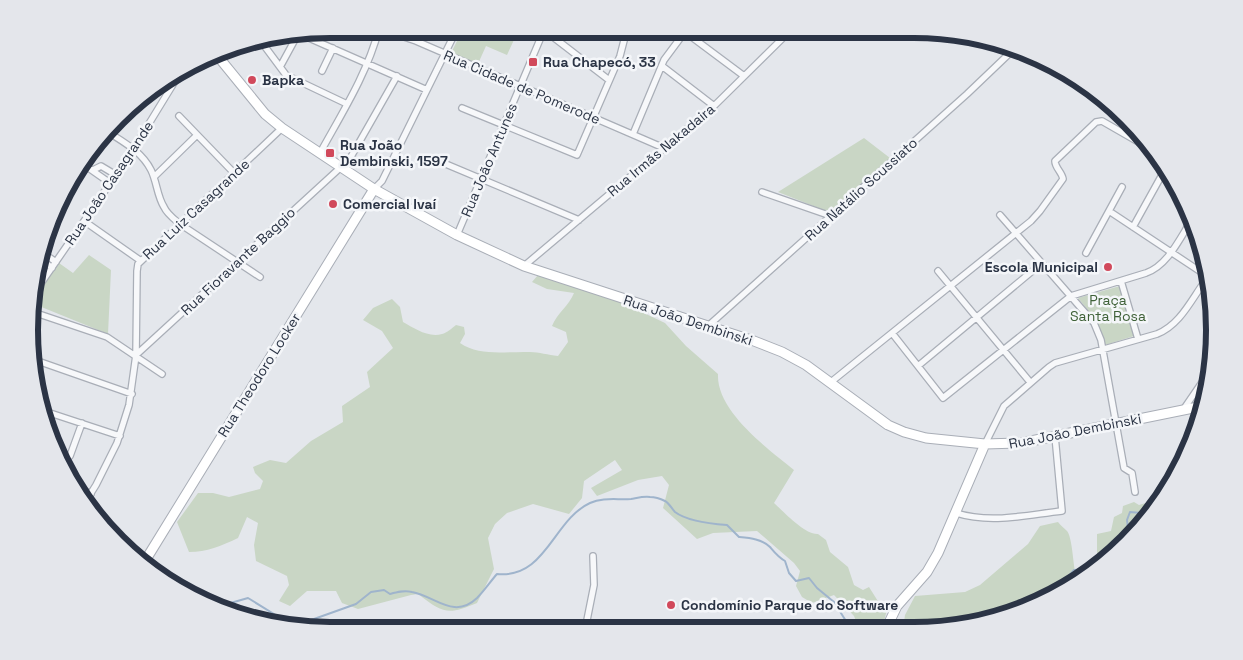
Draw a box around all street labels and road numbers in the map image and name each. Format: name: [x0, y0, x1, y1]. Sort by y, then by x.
street label: Rua Cidade de Pomerode: [441, 46, 603, 128]
street label: Rua João Antunes: [457, 100, 521, 220]
street label: Rua Irmãs Nakadaira: [604, 100, 718, 200]
street label: Rua João Casagrande: [61, 117, 157, 249]
street label: Rua Natálio Scussiato: [801, 134, 921, 244]
street label: Rua Luiz Casagrande: [139, 155, 253, 263]
street label: Rua Fioravante Baggio: [177, 203, 299, 319]
street label: Rua João Dembinski: [621, 291, 755, 349]
street label: Rua Theodoro Locker: [214, 310, 304, 440]
street label: Rua João Dembinski: [1007, 409, 1143, 453]

